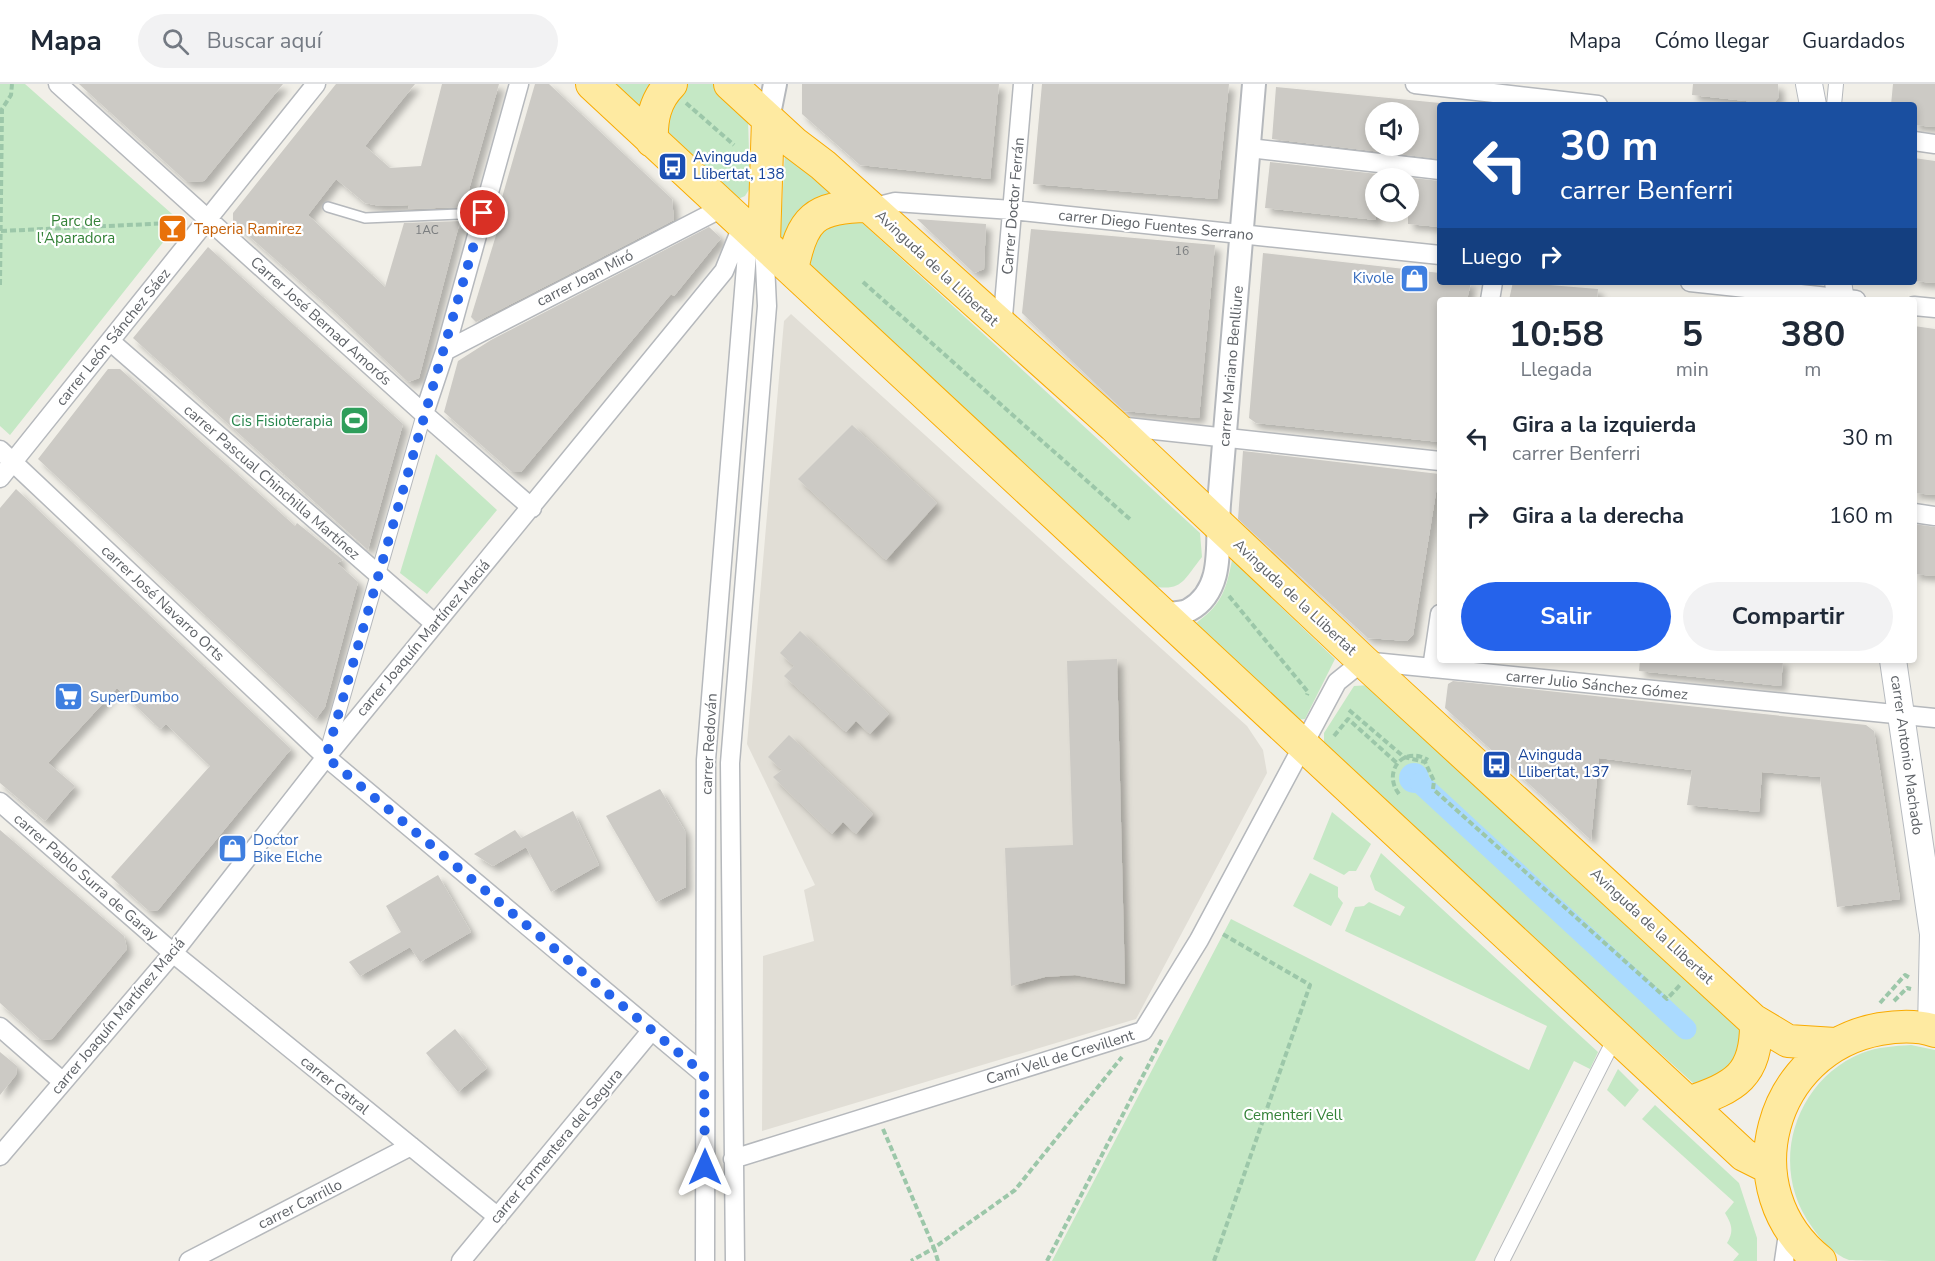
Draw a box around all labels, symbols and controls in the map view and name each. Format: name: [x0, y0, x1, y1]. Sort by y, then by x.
search box: [138, 14, 558, 68]
text: Mapa: [30, 22, 102, 60]
icon: search: [159, 25, 192, 58]
text: Buscar aquí: [207, 26, 322, 56]
text: Mapa: [1569, 27, 1621, 55]
text: Cómo llegar: [1654, 27, 1769, 55]
text: Guardados: [1802, 27, 1905, 55]
map controls: [1365, 102, 1419, 222]
button: sound: [1365, 102, 1419, 156]
text: 30 m: [1560, 118, 1659, 175]
icon: left: [1461, 126, 1539, 204]
street label: Carrer Doctor Ferrán: [997, 136, 1029, 276]
place label: Avinguda Llibertat, 138: [693, 147, 785, 184]
bus stop icon: Avinguda Llibertat, 138: [656, 150, 688, 182]
button: search: [1365, 168, 1419, 222]
text: carrer Benferri: [1560, 172, 1733, 209]
pin: [457, 187, 508, 238]
icon: arrive: [466, 196, 499, 229]
street label: Avinguda de la Llibertat: [871, 205, 1004, 331]
street label: carrer Diego Fuentes Serrano: [1057, 205, 1255, 245]
park label: Parc de l'Aparadora: [37, 211, 115, 248]
bar icon: Taperia Ramirez: [157, 213, 189, 245]
place label: Taperia Ramirez: [194, 219, 302, 239]
house number: 1AC: [415, 222, 439, 238]
icon: right: [1534, 240, 1567, 273]
text: Luego: [1461, 242, 1522, 272]
house number: 16: [1175, 243, 1189, 259]
street label: carrer Joan Miró: [533, 245, 637, 311]
street label: Carrer José Bernad Amorós: [246, 252, 396, 390]
shop icon: Kivole: [1399, 262, 1431, 294]
street label: carrer León Sánchez Sáez: [51, 264, 175, 410]
place label: Kivole: [1353, 268, 1394, 288]
street label: carrer Mariano Benlliure: [1214, 285, 1248, 447]
text: 10:58: [1509, 310, 1604, 359]
text: 5: [1681, 310, 1703, 359]
text: 380: [1780, 310, 1845, 359]
text: Llegada: [1520, 356, 1592, 383]
text: min: [1676, 356, 1709, 383]
text: m: [1804, 356, 1821, 383]
street label: carrer Pascual Chinchilla Martínez: [180, 400, 364, 564]
sports icon: Cis Fisioterapia: [338, 405, 370, 437]
text: Gira a la izquierda: [1512, 410, 1696, 440]
place label: Cis Fisioterapia: [231, 411, 333, 431]
icon: left: [1461, 422, 1494, 455]
text: 30 m: [1842, 423, 1893, 453]
text: carrer Benferri: [1512, 440, 1640, 467]
icon: right: [1461, 500, 1494, 533]
text: Gira a la derecha: [1512, 501, 1684, 531]
text: 160 m: [1829, 501, 1893, 531]
street label: Avinguda de la Llibertat: [1229, 534, 1362, 660]
street label: carrer José Navarro Orts: [97, 540, 229, 666]
street label: carrer Joaquín Martínez Maciá: [352, 556, 494, 720]
button: Salir: [1461, 582, 1671, 651]
button: Compartir: [1683, 582, 1893, 651]
street label: carrer Julio Sánchez Gómez: [1505, 665, 1689, 705]
street label: carrer Antonio Machado: [1886, 674, 1928, 836]
supermarket icon: SuperDumbo: [53, 681, 85, 713]
place label: SuperDumbo: [90, 687, 179, 707]
street label: carrer Redován: [696, 693, 722, 795]
place label: Avinguda Llibertat, 137: [1518, 745, 1610, 782]
bus stop icon: Avinguda Llibertat, 137: [1481, 748, 1513, 780]
street label: carrer Pablo Surra de Garay: [9, 809, 163, 946]
place label: Doctor Bike Elche: [253, 830, 322, 867]
shop icon: Doctor Bike Elche: [216, 833, 248, 865]
street label: Avinguda de la Llibertat: [1586, 863, 1719, 989]
street label: carrer Joaquín Martínez Maciá: [47, 934, 189, 1098]
street label: Camí Vell de Crevillent: [984, 1025, 1137, 1089]
street label: carrer Catral: [296, 1051, 374, 1119]
street label: carrer Formentera del Segura: [485, 1064, 627, 1228]
park label: Cementeri Vell: [1243, 1105, 1343, 1125]
position arrow: [673, 1135, 737, 1199]
street label: carrer Carrillo: [255, 1174, 345, 1234]

